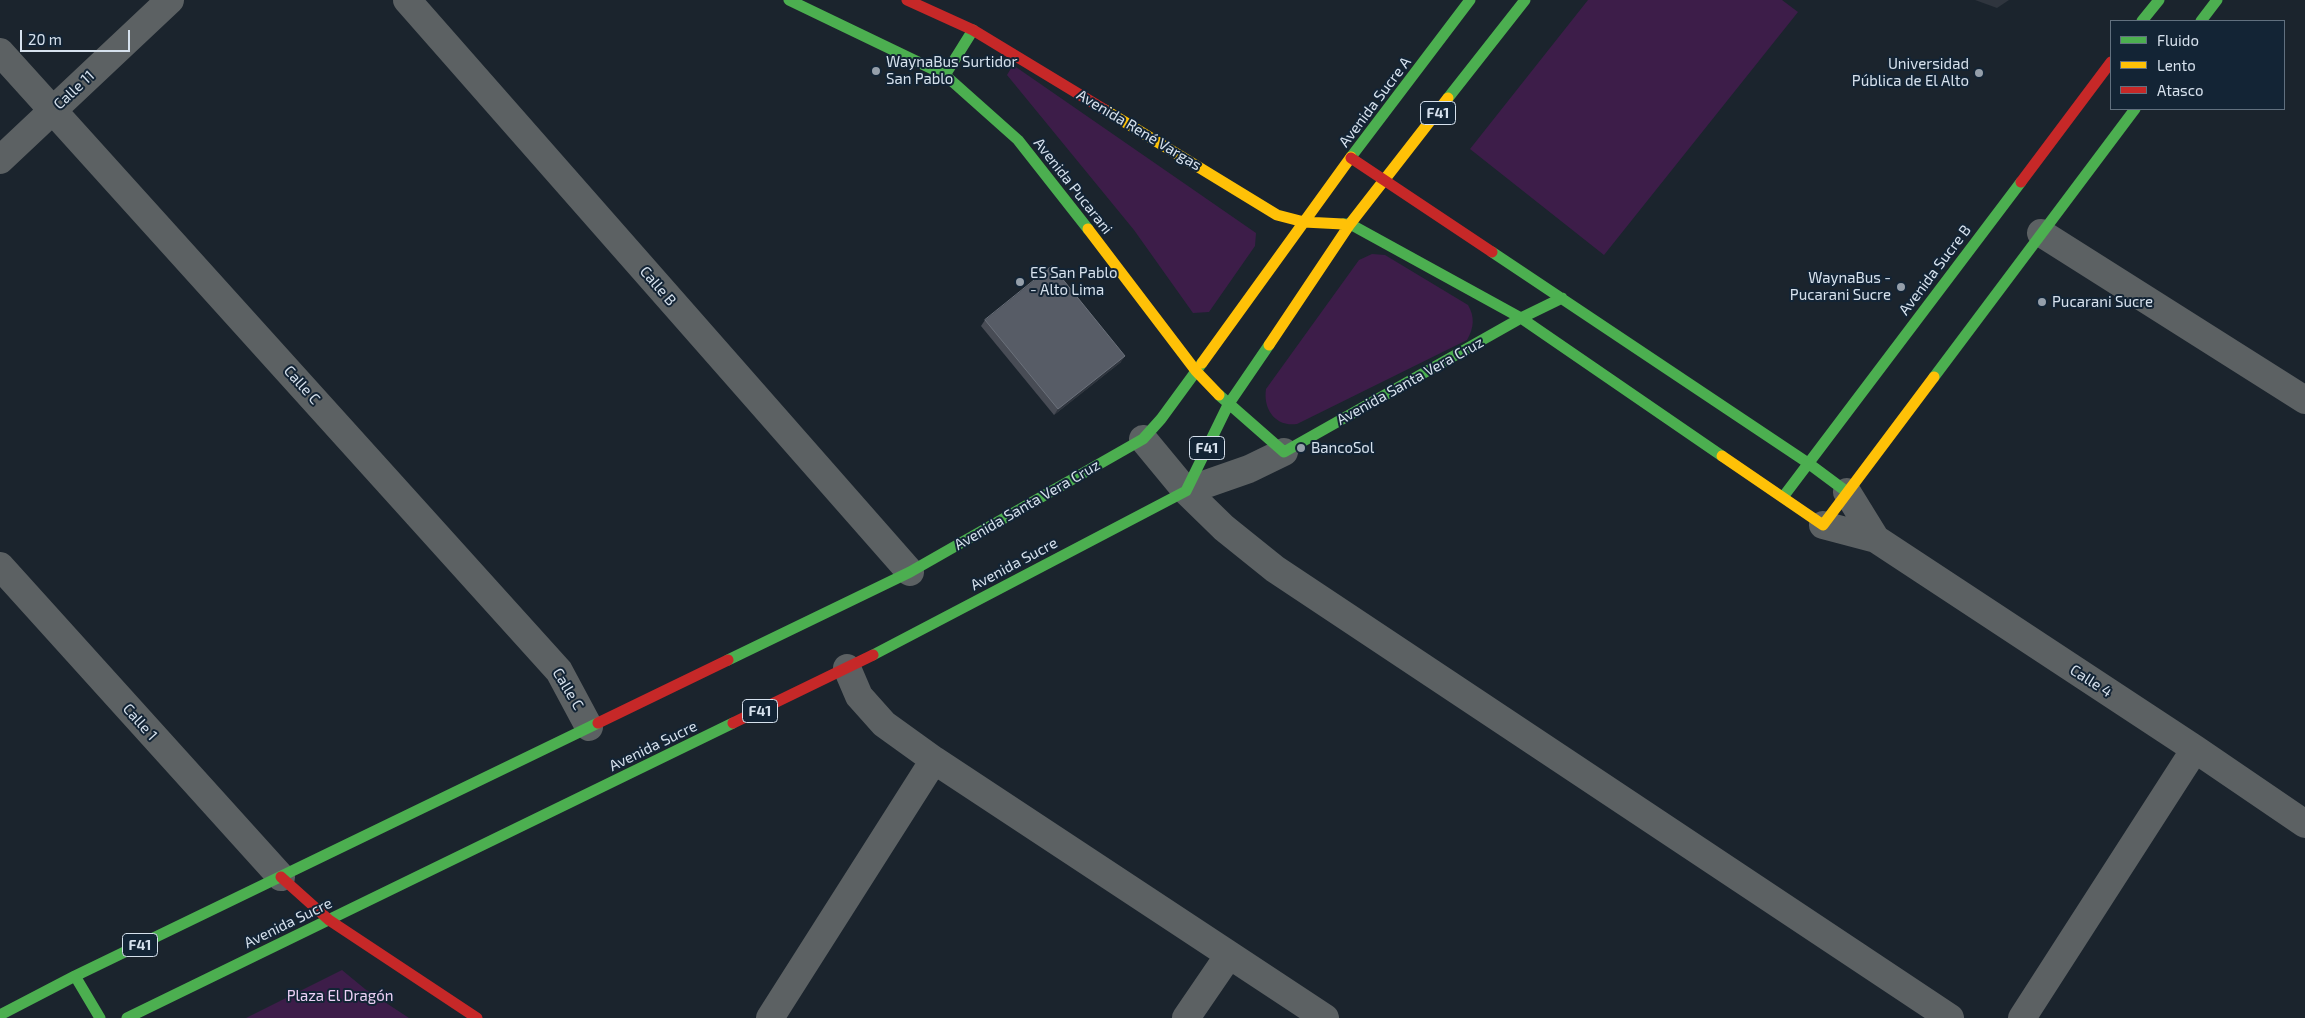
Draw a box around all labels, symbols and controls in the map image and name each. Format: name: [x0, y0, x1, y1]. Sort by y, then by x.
scale bar: [22, 20, 132, 52]
legend: [2110, 20, 2285, 110]
text: 20 m: [28, 30, 62, 48]
text: Fluido: [2157, 31, 2199, 49]
place label: WaynaBus Surtidor San Pablo: [886, 53, 1018, 88]
street label: Avenida Sucre A: [1335, 53, 1415, 151]
place label: Universidad Pública de El Alto: [1852, 55, 1969, 90]
text: Lento: [2157, 56, 2196, 74]
marker: WaynaBus Surtidor San Pablo: [870, 65, 882, 77]
street label: Calle 11: [50, 67, 98, 113]
marker: Universidad Pública de El Alto: [1973, 67, 1985, 79]
text: Atasco: [2157, 81, 2203, 99]
street label: Avenida René Vargas: [1074, 86, 1204, 174]
road number: F41: [1420, 102, 1456, 125]
street label: Avenida Pucarani: [1030, 134, 1116, 238]
street label: Avenida Sucre B: [1895, 221, 1975, 319]
street label: Calle B: [636, 263, 680, 309]
place label: ES San Pablo - Alto Lima: [1030, 264, 1117, 299]
place label: WaynaBus - Pucarani Sucre: [1790, 269, 1891, 304]
marker: ES San Pablo - Alto Lima: [1014, 276, 1026, 288]
marker: WaynaBus - Pucarani Sucre: [1895, 281, 1907, 293]
place label: Pucarani Sucre: [2052, 293, 2153, 311]
marker: Pucarani Sucre: [2036, 296, 2048, 308]
street label: Avenida Santa Vera Cruz: [1333, 333, 1487, 429]
street label: Calle C: [280, 362, 324, 408]
road number: F41: [1190, 436, 1224, 459]
place label: BancoSol: [1311, 439, 1374, 457]
marker: BancoSol: [1295, 442, 1307, 454]
street label: Avenida Santa Vera Cruz: [951, 456, 1103, 554]
street label: Avenida Sucre: [968, 534, 1060, 594]
street label: Calle 4: [2067, 661, 2115, 701]
street label: Calle C: [549, 665, 587, 713]
road number: F41: [742, 699, 778, 722]
street label: Calle 1: [119, 700, 161, 744]
street label: Avenida Sucre: [606, 717, 700, 775]
street label: Avenida Sucre: [241, 894, 335, 952]
road number: F41: [122, 934, 158, 956]
park label: Plaza El Dragón: [287, 987, 393, 1005]

